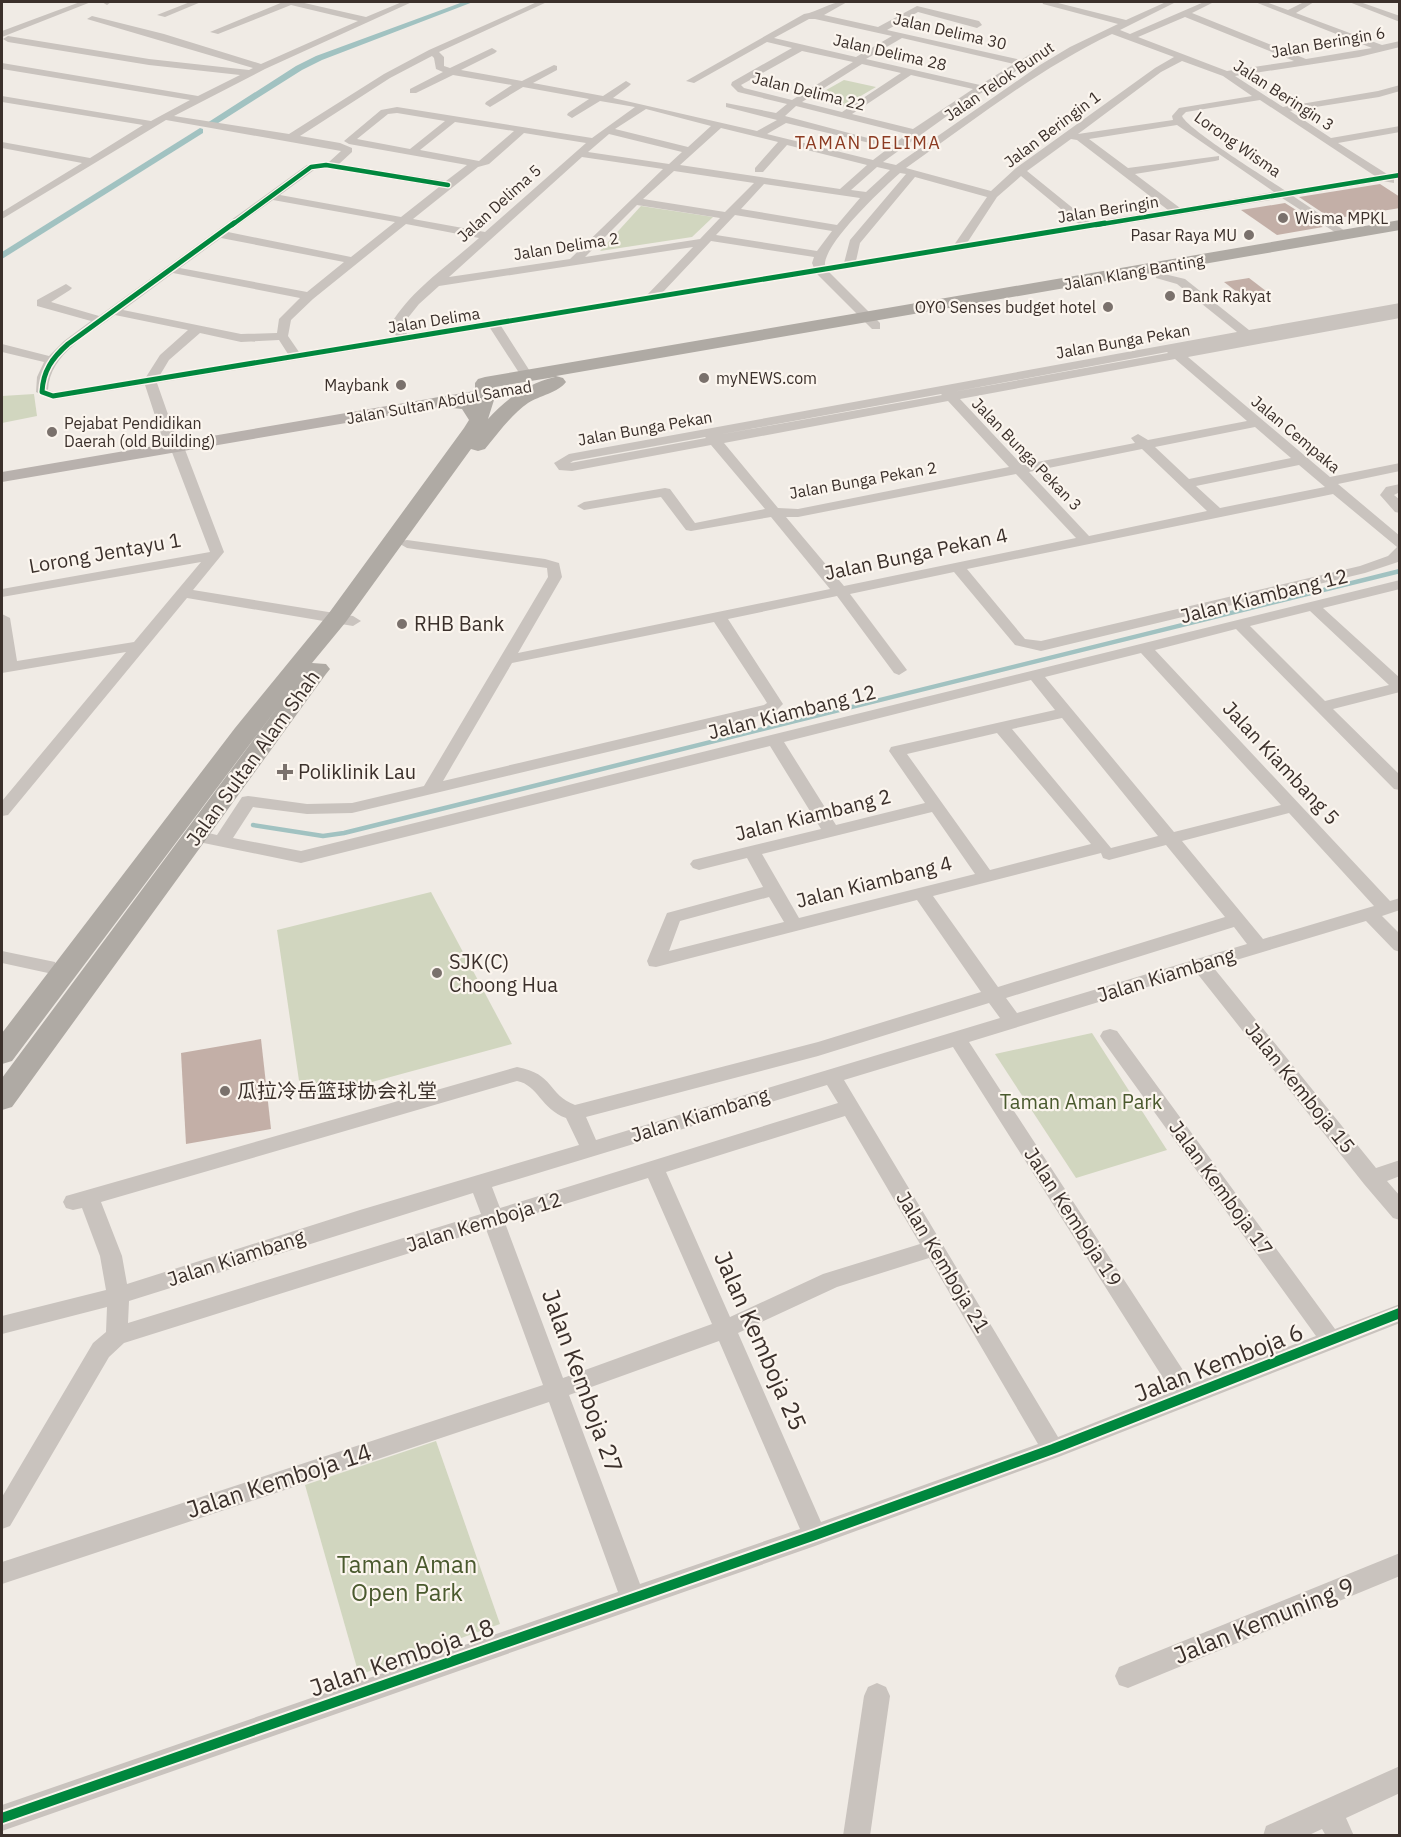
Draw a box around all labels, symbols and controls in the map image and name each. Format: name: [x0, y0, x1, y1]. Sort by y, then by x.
street label: Jalan Delima 30: [891, 8, 1009, 54]
street label: Jalan Beringin 6: [1269, 22, 1387, 62]
street label: Jalan Delima 28: [831, 29, 949, 75]
street label: Jalan Telok Bunut: [940, 37, 1058, 125]
street label: Jalan Beringin 3: [1230, 55, 1338, 135]
street label: Jalan Delima 22: [750, 67, 868, 115]
street label: Jalan Beringin 1: [1000, 86, 1104, 172]
street label: Lorong Wisma: [1191, 107, 1286, 182]
district label: TAMAN DELIMA: [795, 131, 941, 154]
street label: Jalan Delima 5: [453, 160, 545, 246]
street label: Jalan Beringin: [1056, 191, 1160, 227]
place label: Wisma MPKL: [1295, 208, 1388, 228]
marker: Wisma MPKL: [1276, 211, 1290, 225]
place label: Pasar Raya MU: [1130, 225, 1237, 245]
street label: Jalan Delima 2: [512, 228, 620, 264]
marker: Pasar Raya MU: [1242, 228, 1256, 242]
street label: Jalan Klang Banting: [1062, 250, 1206, 294]
place label: Bank Rakyat: [1182, 286, 1271, 306]
marker: Bank Rakyat: [1163, 289, 1177, 303]
place label: OYO Senses budget hotel: [915, 297, 1096, 317]
marker: OYO Senses budget hotel: [1101, 300, 1115, 314]
street label: Jalan Delima: [387, 303, 482, 337]
street label: Jalan Bunga Pekan: [1054, 319, 1192, 363]
place label: myNEWS.com: [716, 368, 817, 388]
marker: myNEWS.com: [697, 371, 711, 385]
place label: Maybank: [324, 375, 390, 395]
street label: Jalan Sultan Abdul Samad: [345, 376, 533, 428]
marker: Maybank: [394, 378, 408, 392]
street label: Jalan Cempaka: [1247, 391, 1345, 477]
street label: Jalan Bunga Pekan 3: [968, 393, 1086, 515]
street label: Jalan Bunga Pekan: [576, 406, 714, 450]
place label: Pejabat Pendidikan Daerah (old Building): [64, 413, 215, 451]
marker: Pejabat Pendidikan Daerah (old Building): [45, 425, 59, 439]
street label: Jalan Bunga Pekan 2: [788, 457, 938, 503]
street label: Jalan Bunga Pekan 4: [822, 521, 1010, 586]
street label: Lorong Jentayu 1: [27, 526, 183, 579]
street label: Jalan Kiambang 12: [1177, 562, 1351, 629]
place label: RHB Bank: [414, 610, 505, 637]
marker: RHB Bank: [395, 617, 409, 631]
street label: Jalan Sultan Alam Shah: [180, 664, 326, 851]
street label: Jalan Kiambang 12: [705, 678, 879, 745]
street label: Jalan Kiambang 5: [1217, 695, 1346, 830]
place label: Poliklinik Lau: [298, 758, 416, 785]
marker: Poliklinik Lau: [276, 763, 294, 781]
street label: Jalan Kiambang 2: [732, 782, 894, 847]
street label: Jalan Kiambang 4: [793, 849, 955, 914]
street label: Jalan Kiambang: [1093, 941, 1239, 1008]
place label: SJK(C) Choong Hua: [449, 948, 558, 998]
marker: SJK(C) Choong Hua: [430, 966, 444, 980]
street label: Jalan Kemboja 15: [1239, 1017, 1362, 1159]
place label: 瓜拉冷岳篮球协会礼堂: [237, 1077, 437, 1104]
street label: Jalan Kiambang: [627, 1081, 773, 1148]
marker: 瓜拉冷岳篮球协会礼堂: [218, 1084, 232, 1098]
park label: Taman Aman Park: [1000, 1088, 1163, 1115]
street label: Jalan Kemboja 17: [1163, 1115, 1280, 1261]
street label: Jalan Kemboja 19: [1018, 1142, 1129, 1292]
street label: Jalan Kemboja 12: [403, 1185, 565, 1258]
street label: Jalan Kemboja 21: [890, 1186, 996, 1338]
street label: Jalan Kiambang: [164, 1222, 308, 1292]
street label: Jalan Kemboja 25: [707, 1246, 815, 1435]
street label: Jalan Kemboja 27: [535, 1284, 631, 1477]
street label: Jalan Kemboja 6: [1129, 1315, 1308, 1409]
street label: Jalan Kemboja 14: [182, 1435, 375, 1525]
park label: Taman Aman Open Park: [337, 1548, 477, 1608]
street label: Jalan Kemuning 9: [1169, 1569, 1359, 1671]
street label: Jalan Kemboja 18: [305, 1610, 498, 1704]

